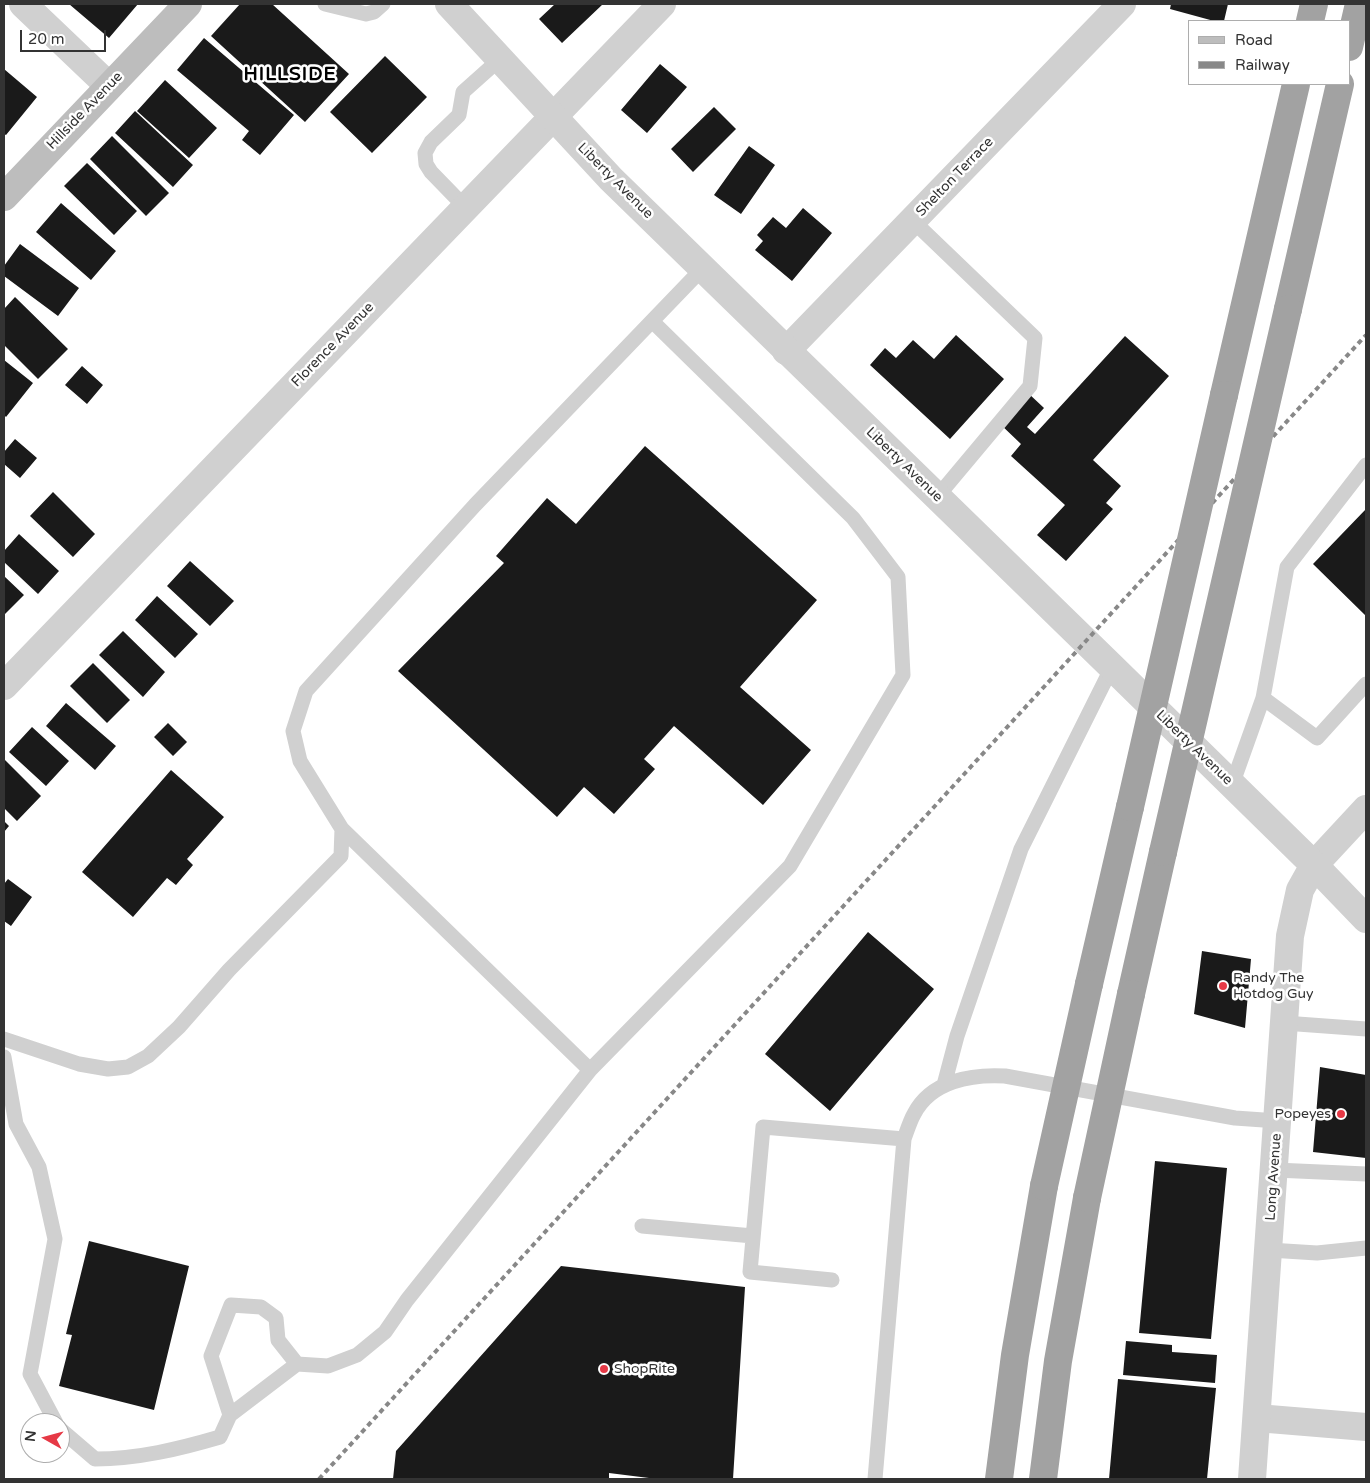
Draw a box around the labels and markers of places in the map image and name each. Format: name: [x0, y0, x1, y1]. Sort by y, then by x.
place label: Randy The Hotdog Guy: [1233, 970, 1314, 1002]
marker: Randy The Hotdog Guy: [1217, 980, 1229, 992]
place label: Popeyes: [1275, 1106, 1331, 1122]
marker: Popeyes: [1335, 1108, 1347, 1120]
place label: ShopRite: [614, 1361, 675, 1377]
marker: ShopRite: [598, 1363, 610, 1375]

